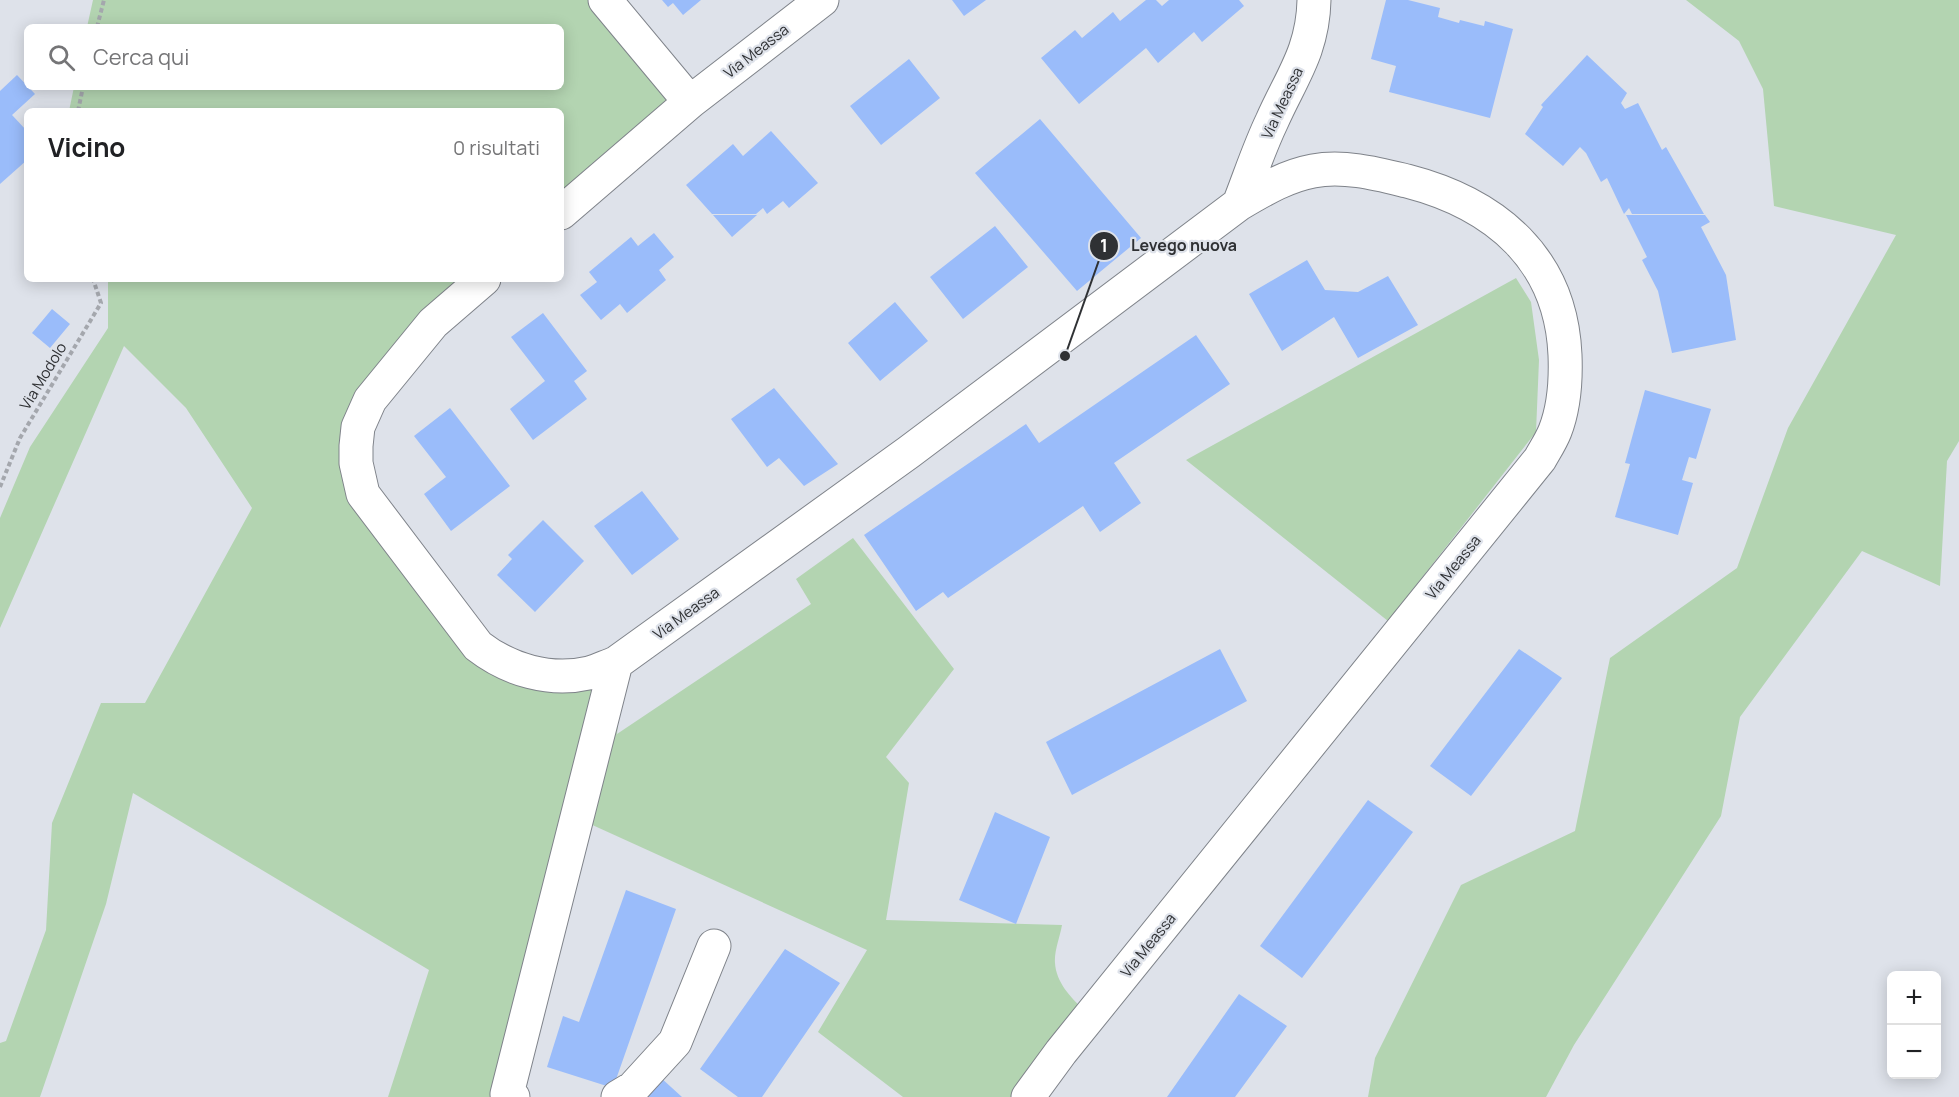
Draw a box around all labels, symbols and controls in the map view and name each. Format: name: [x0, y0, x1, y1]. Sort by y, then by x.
street label: Via Meassa: [719, 19, 793, 83]
search box: [24, 24, 564, 90]
icon: search: [45, 41, 78, 74]
text: Cerca qui: [93, 42, 189, 72]
street label: Via Meassa: [1256, 64, 1308, 142]
text: Vicino: [48, 129, 125, 165]
text: 0 risultati: [453, 134, 540, 161]
callout: Levego nuova: [1089, 229, 1249, 263]
text: 1: [1100, 233, 1108, 257]
text: Levego nuova: [1131, 234, 1237, 256]
street label: Via Modolo: [15, 338, 71, 414]
street label: Via Meassa: [1421, 530, 1485, 604]
street label: Via Meassa: [649, 582, 723, 644]
street label: Via Meassa: [1116, 908, 1180, 982]
map controls: [1887, 971, 1941, 1079]
button: +: [1887, 971, 1941, 1025]
button: −: [1887, 1025, 1941, 1079]

